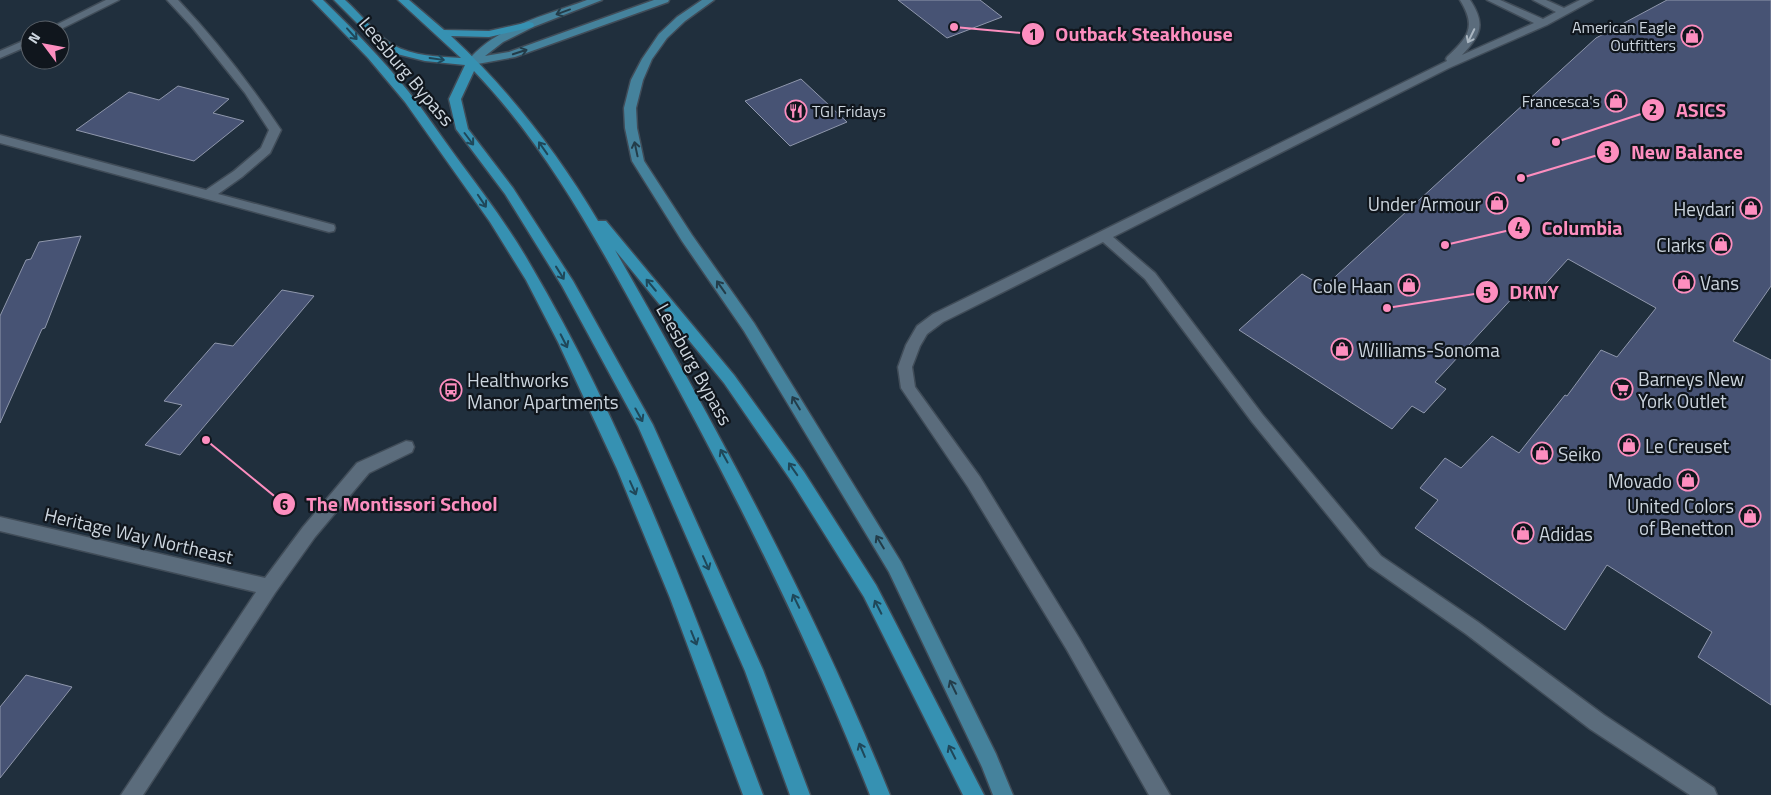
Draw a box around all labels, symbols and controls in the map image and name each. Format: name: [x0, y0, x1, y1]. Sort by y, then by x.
one-way arrow: [556, 8, 571, 17]
street label: Leesburg Bypass: [352, 10, 462, 132]
place label: American Eagle Outfitters: [1572, 15, 1676, 57]
callout: Outback Steakhouse: [1021, 17, 1243, 52]
text: Outback Steakhouse: [1055, 18, 1233, 49]
north arrow: [20, 20, 70, 70]
text: 1: [1029, 23, 1037, 46]
shop icon: American Eagle Outfitters: [1680, 24, 1704, 48]
text: N: [22, 28, 45, 48]
one-way arrow: [346, 28, 357, 41]
one-way arrow: [1466, 28, 1476, 43]
one-way arrow: [511, 47, 527, 57]
one-way arrow: [429, 54, 445, 64]
place label: Francesca's: [1522, 89, 1600, 113]
shop icon: Francesca's: [1604, 89, 1628, 113]
callout: ASICS: [1641, 92, 1736, 127]
text: ASICS: [1676, 94, 1726, 125]
text: 2: [1649, 98, 1657, 121]
restaurant icon: TGI Fridays: [784, 99, 808, 123]
place label: TGI Fridays: [812, 99, 886, 123]
one-way arrow: [464, 132, 474, 146]
callout: New Balance: [1596, 135, 1753, 170]
text: New Balance: [1631, 136, 1743, 167]
text: 3: [1604, 140, 1612, 163]
one-way arrow: [538, 141, 548, 155]
one-way arrow: [631, 142, 640, 158]
place label: Under Armour: [1368, 189, 1481, 218]
shop icon: Under Armour: [1485, 191, 1509, 215]
one-way arrow: [477, 193, 487, 207]
place label: Heydari: [1674, 194, 1735, 223]
shop icon: Heydari: [1739, 196, 1763, 220]
callout: Columbia: [1506, 211, 1632, 246]
text: Columbia: [1542, 212, 1622, 243]
text: 4: [1515, 216, 1523, 239]
place label: Clarks: [1656, 230, 1705, 259]
shop icon: Clarks: [1709, 232, 1733, 256]
one-way arrow: [556, 265, 566, 279]
place label: Vans: [1700, 268, 1739, 297]
shop icon: Vans: [1672, 270, 1696, 294]
place label: Cole Haan: [1313, 271, 1393, 300]
shop icon: Cole Haan: [1397, 273, 1421, 297]
callout: DKNY: [1474, 275, 1569, 310]
text: DKNY: [1509, 276, 1560, 307]
one-way arrow: [645, 278, 657, 291]
one-way arrow: [716, 280, 726, 294]
text: 5: [1483, 281, 1491, 304]
street label: Leesburg Bypass: [649, 298, 741, 430]
one-way arrow: [560, 333, 569, 348]
place label: Williams-Sonoma: [1358, 335, 1500, 364]
shop icon: Williams-Sonoma: [1330, 337, 1354, 361]
place label: Barneys New York Outlet: [1638, 364, 1744, 415]
place label: Healthworks Manor Apartments: [467, 365, 619, 416]
supermarket icon: Barneys New York Outlet: [1610, 377, 1634, 401]
bus stop icon: Healthworks Manor Apartments: [439, 378, 463, 402]
one-way arrow: [790, 397, 800, 411]
one-way arrow: [635, 407, 644, 422]
place label: Le Creuset: [1645, 431, 1729, 460]
shop icon: Le Creuset: [1617, 433, 1641, 457]
place label: Seiko: [1558, 439, 1601, 468]
shop icon: Seiko: [1530, 441, 1554, 465]
one-way arrow: [718, 449, 728, 463]
one-way arrow: [788, 462, 798, 476]
place label: Movado: [1608, 466, 1672, 495]
shop icon: Movado: [1676, 468, 1700, 492]
one-way arrow: [629, 480, 638, 495]
callout: The Montissori School: [271, 487, 508, 522]
text: The Montissori School: [306, 488, 498, 519]
place label: United Colors of Benetton: [1627, 491, 1734, 542]
text: 6: [280, 493, 288, 516]
street label: Heritage Way Northeast: [42, 499, 237, 571]
shop icon: United Colors of Benetton: [1738, 504, 1762, 528]
place label: Adidas: [1539, 519, 1593, 548]
shop icon: Adidas: [1511, 521, 1535, 545]
one-way arrow: [874, 536, 884, 550]
one-way arrow: [702, 555, 712, 570]
one-way arrow: [791, 594, 800, 609]
one-way arrow: [873, 600, 882, 615]
one-way arrow: [691, 631, 700, 646]
one-way arrow: [948, 680, 957, 695]
one-way arrow: [856, 743, 866, 758]
one-way arrow: [947, 744, 957, 759]

